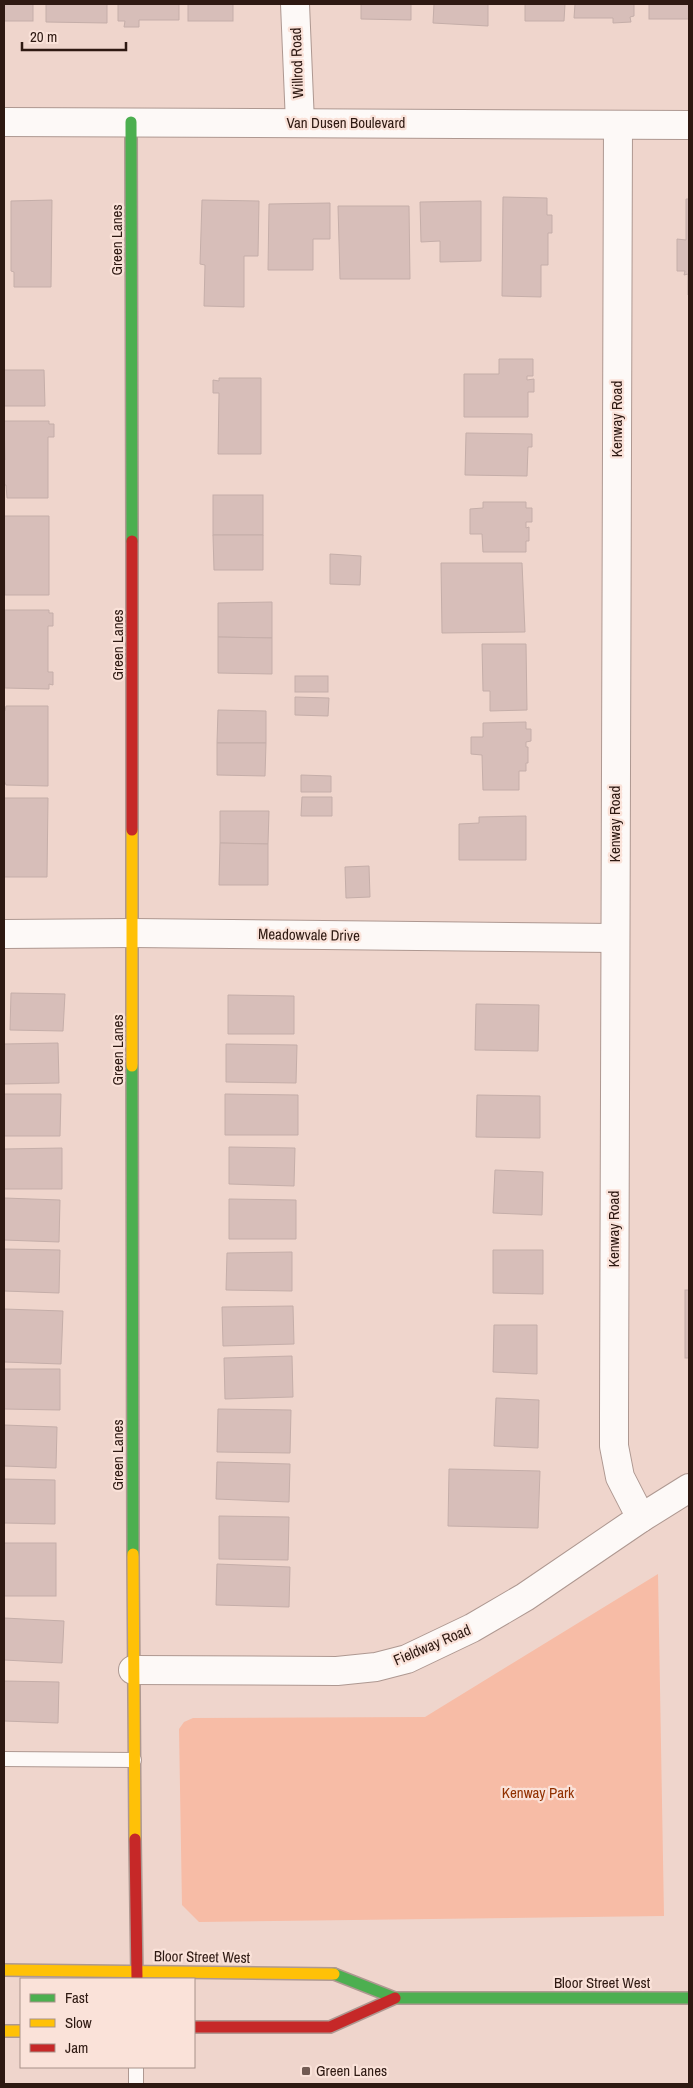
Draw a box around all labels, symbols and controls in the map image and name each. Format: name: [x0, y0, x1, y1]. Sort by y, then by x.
scale bar: [22, 20, 126, 52]
text: 20 m: [30, 26, 57, 47]
street label: Willrod Road: [285, 27, 308, 99]
street label: Van Dusen Boulevard: [287, 112, 405, 133]
street label: Green Lanes: [106, 204, 127, 276]
street label: Kenway Road: [606, 381, 627, 457]
street label: Green Lanes: [107, 609, 128, 681]
street label: Kenway Road: [604, 786, 625, 862]
street label: Meadowvale Drive: [258, 923, 360, 946]
street label: Green Lanes: [107, 1014, 128, 1086]
street label: Kenway Road: [603, 1191, 624, 1267]
street label: Green Lanes: [107, 1419, 128, 1491]
street label: Fieldway Road: [390, 1619, 474, 1670]
park label: Kenway Park: [502, 1782, 575, 1803]
street label: Bloor Street West: [154, 1945, 251, 1968]
street label: Bloor Street West: [554, 1972, 651, 1993]
legend: [20, 1978, 195, 2068]
text: Fast: [65, 1987, 89, 2008]
text: Slow: [65, 2012, 92, 2033]
text: Jam: [65, 2037, 88, 2058]
place label: Green Lanes: [316, 2060, 387, 2081]
marker: Green Lanes: [300, 2065, 312, 2077]

